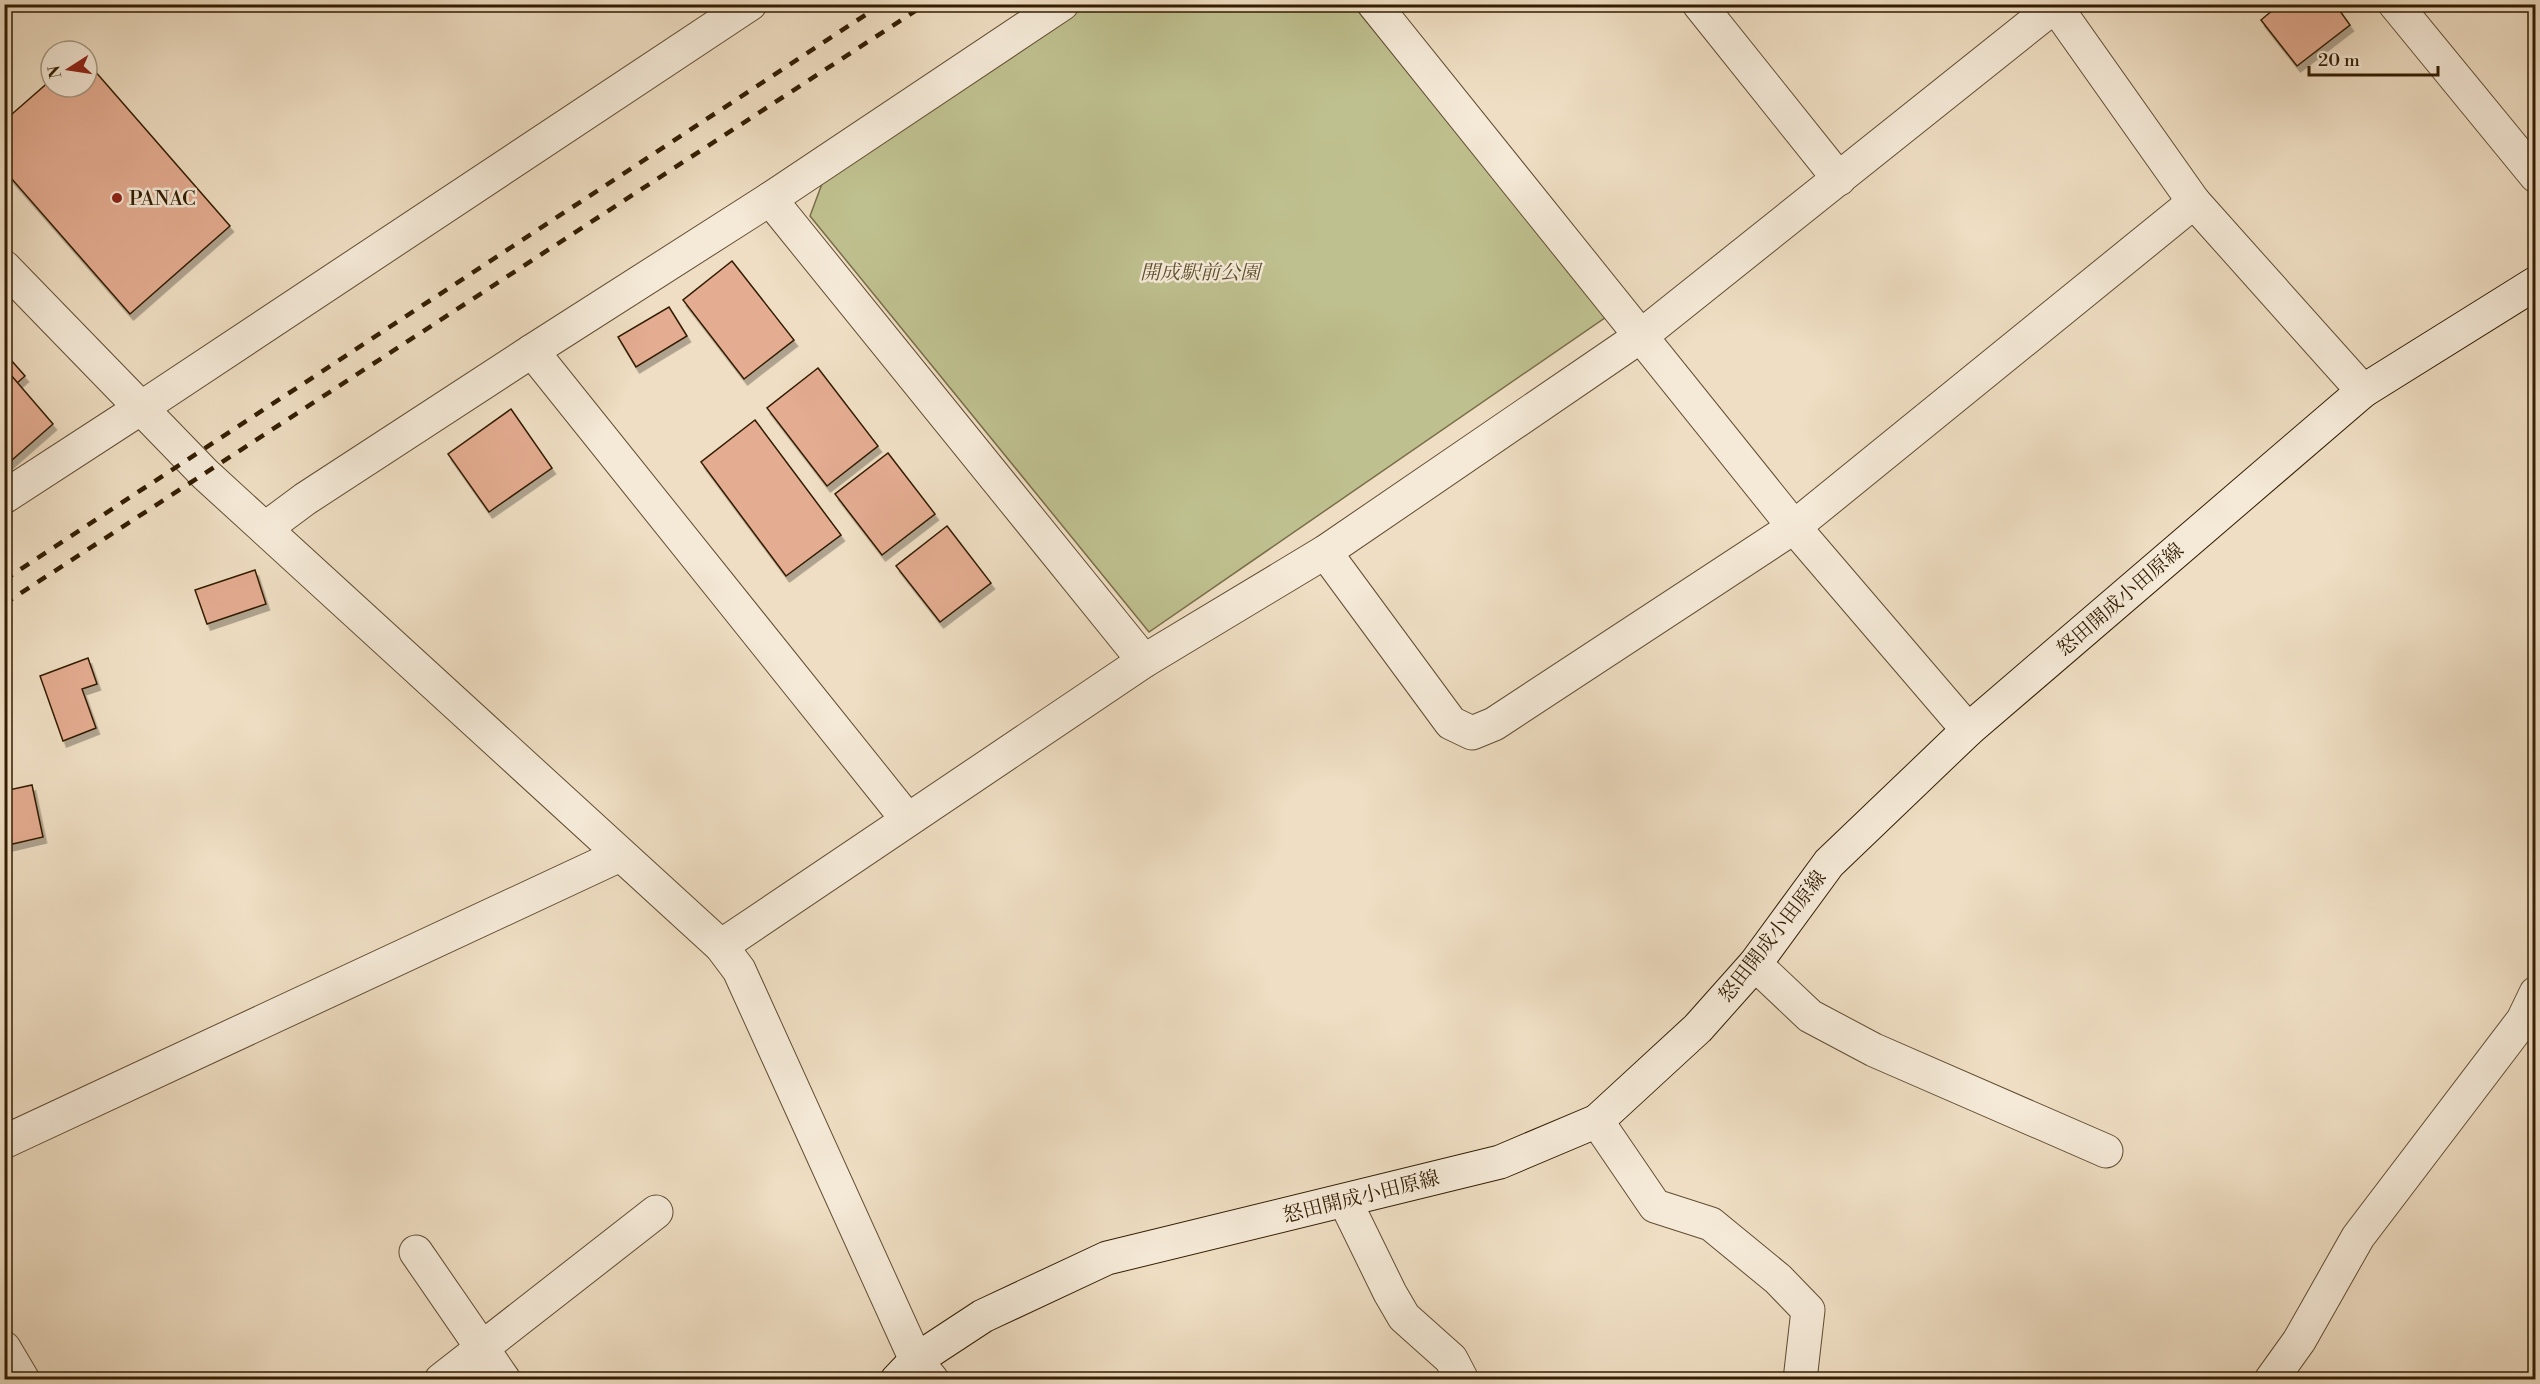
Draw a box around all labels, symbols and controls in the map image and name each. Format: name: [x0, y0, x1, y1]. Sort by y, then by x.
north arrow: [39, 39, 99, 99]
scale bar: [2309, 39, 2438, 77]
text: 20 m: [2318, 49, 2360, 72]
text: N: [44, 63, 66, 80]
place label: PANAC: [129, 187, 196, 212]
marker: PANAC: [110, 191, 124, 205]
park label: 開成駅前公園: [1140, 261, 1263, 286]
street label: 怒田開成小田原線: [2052, 538, 2190, 662]
street label: 怒田開成小田原線: [1714, 866, 1832, 1008]
street label: 怒田開成小田原線: [1281, 1166, 1442, 1229]

